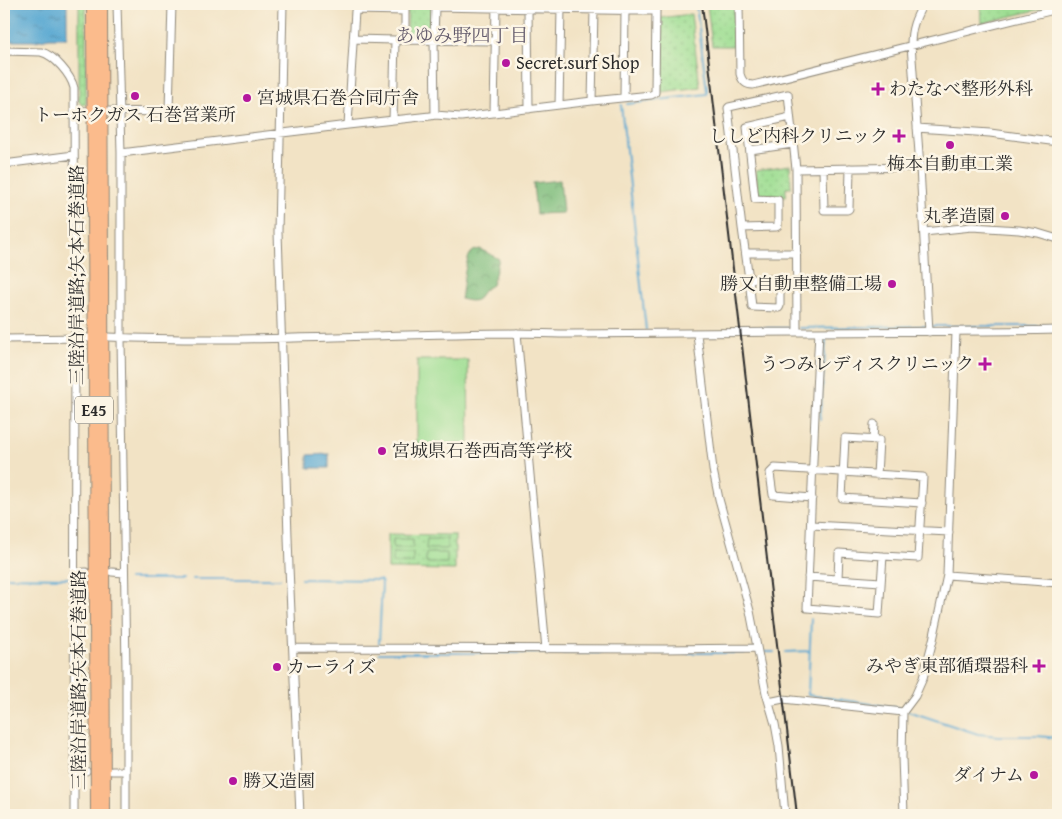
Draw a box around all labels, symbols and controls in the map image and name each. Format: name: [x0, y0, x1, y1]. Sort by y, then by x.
district label: あゆみ野四丁目: [395, 21, 529, 49]
place label: Secret.surf Shop: [516, 49, 640, 76]
marker: Secret.surf Shop: [500, 57, 512, 69]
place label: わたなべ整形外科: [889, 75, 1033, 102]
marker: わたなべ整形外科: [871, 82, 885, 96]
place label: 宮城県石巻合同庁舎: [257, 84, 419, 111]
marker: トーホクガス 石巻営業所: [129, 90, 141, 102]
marker: 宮城県石巻合同庁舎: [241, 92, 253, 104]
place label: トーホクガス 石巻営業所: [34, 101, 236, 128]
place label: ししど内科クリニック: [709, 122, 888, 149]
marker: ししど内科クリニック: [892, 129, 906, 143]
marker: 梅本自動車工業: [944, 139, 956, 151]
place label: 梅本自動車工業: [887, 150, 1013, 177]
street label: 三陸沿岸道路;矢本石巻道路: [63, 165, 90, 385]
place label: 丸孝造園: [923, 202, 995, 229]
marker: 丸孝造園: [999, 210, 1011, 222]
place label: 勝又自動車整備工場: [720, 270, 882, 297]
marker: 勝又自動車整備工場: [886, 278, 898, 290]
place label: うつみレディスクリニック: [761, 350, 974, 377]
marker: うつみレディスクリニック: [978, 357, 992, 371]
road number: E45: [75, 396, 113, 424]
place label: 宮城県石巻西高等学校: [392, 437, 572, 464]
marker: 宮城県石巻西高等学校: [376, 445, 388, 457]
street label: 三陸沿岸道路;矢本石巻道路: [65, 570, 92, 790]
place label: みやぎ東部循環器科: [866, 652, 1028, 679]
place label: カーライズ: [287, 653, 376, 680]
marker: みやぎ東部循環器科: [1032, 659, 1046, 673]
marker: カーライズ: [271, 661, 283, 673]
place label: ダイナム: [953, 761, 1024, 788]
place label: 勝又造園: [243, 767, 315, 794]
marker: ダイナム: [1028, 769, 1040, 781]
marker: 勝又造園: [227, 775, 239, 787]

